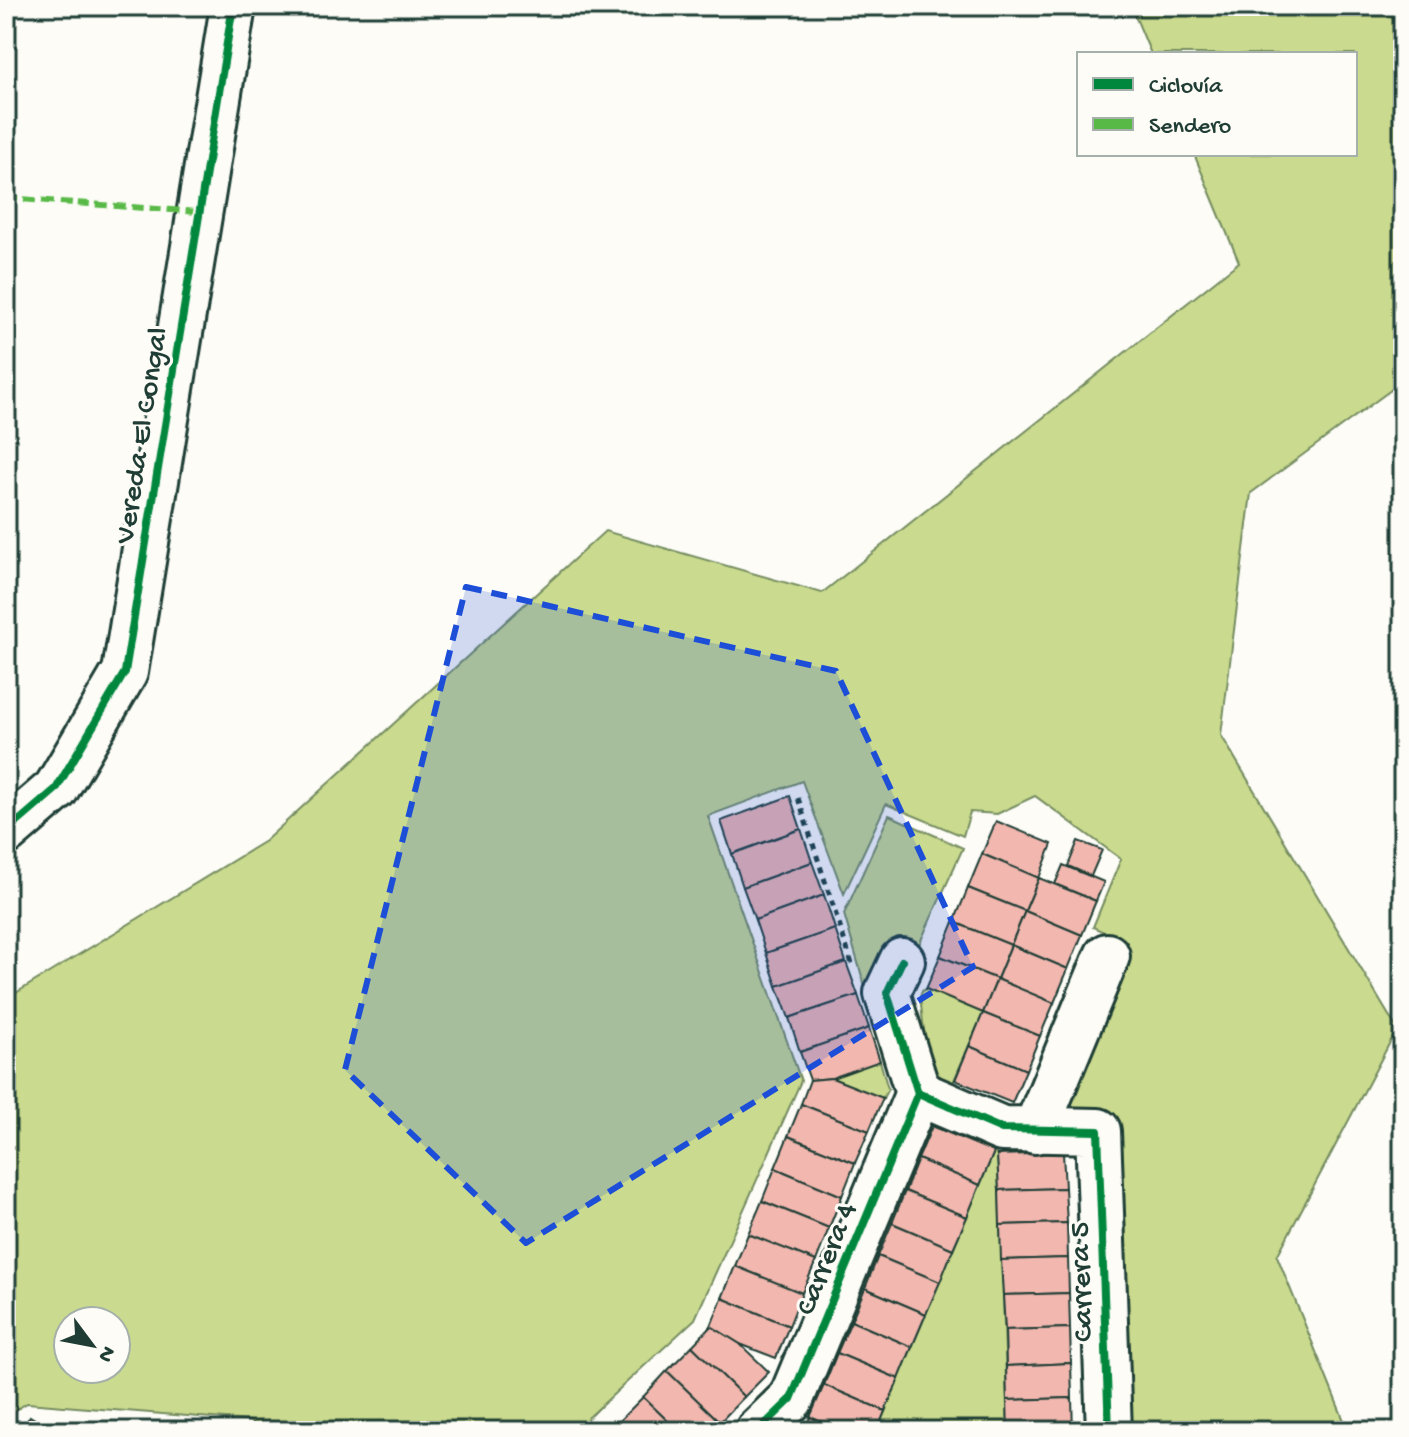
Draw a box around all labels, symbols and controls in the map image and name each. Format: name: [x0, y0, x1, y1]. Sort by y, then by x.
legend: [1077, 52, 1357, 156]
text: Ciclovía: [1149, 73, 1223, 102]
text: Sendero: [1149, 113, 1231, 142]
street label: Vereda El Congal: [109, 325, 178, 547]
street label: Carrera 4: [790, 1198, 867, 1321]
street label: Carrera 5: [1064, 1221, 1103, 1342]
north arrow: [52, 1305, 132, 1385]
text: N: [91, 1340, 120, 1366]

